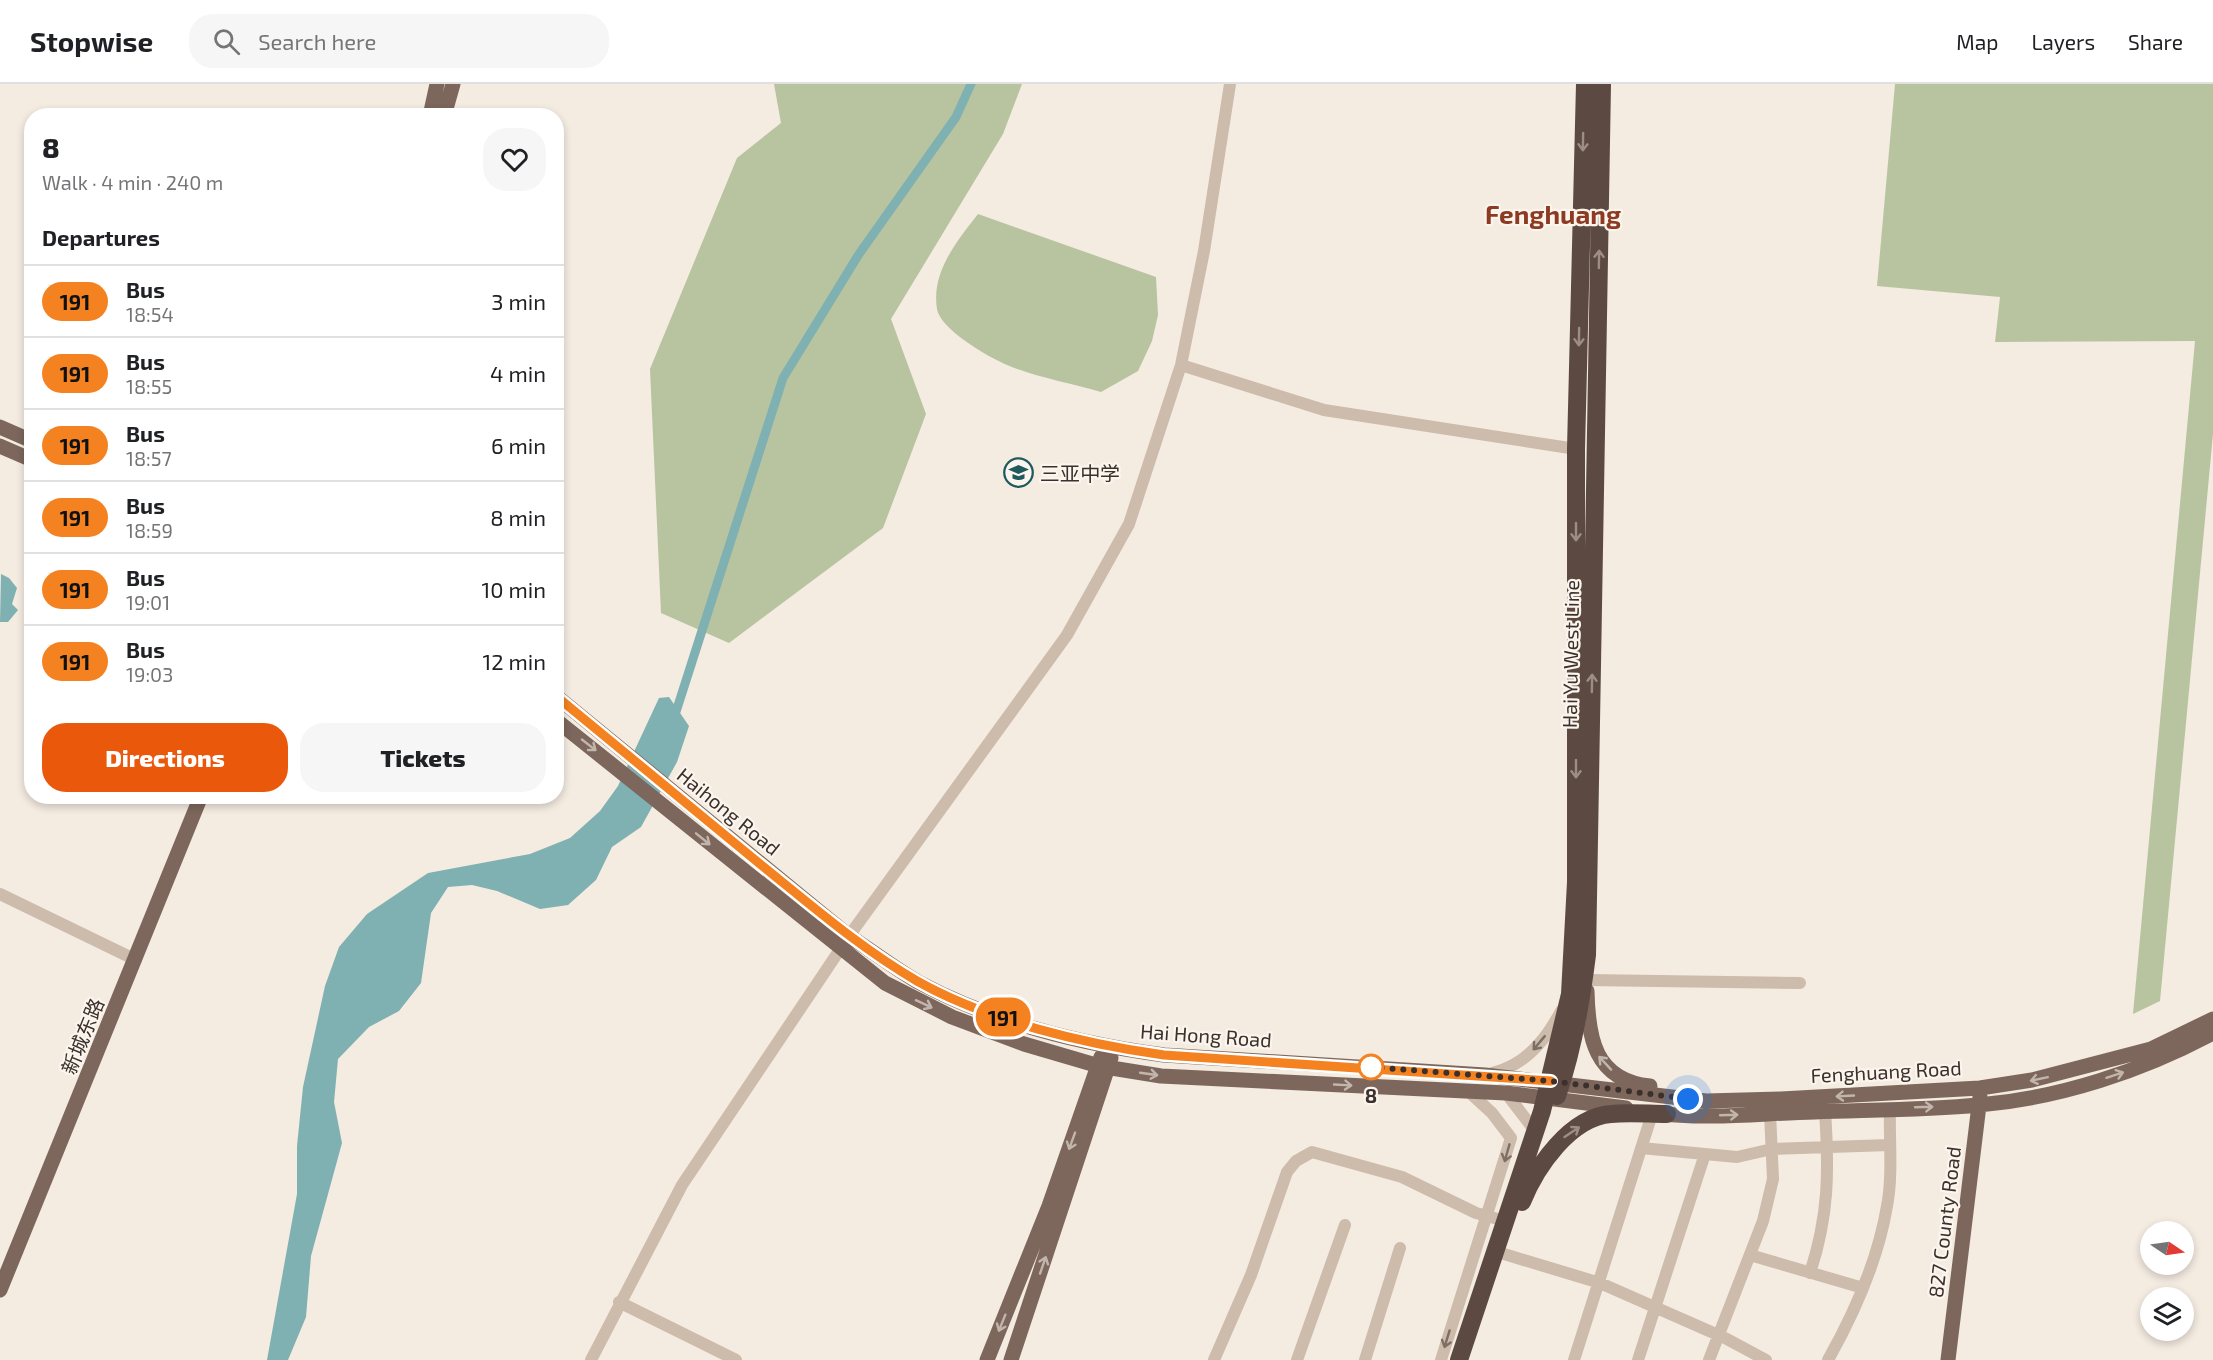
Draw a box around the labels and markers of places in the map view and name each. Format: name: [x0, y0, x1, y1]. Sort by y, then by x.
school or university icon: 三亚中学: [1003, 457, 1035, 489]
place label: 三亚中学: [1040, 461, 1120, 485]
marker: 8: [1358, 1054, 1384, 1080]
place label: 8: [1365, 1083, 1377, 1107]

